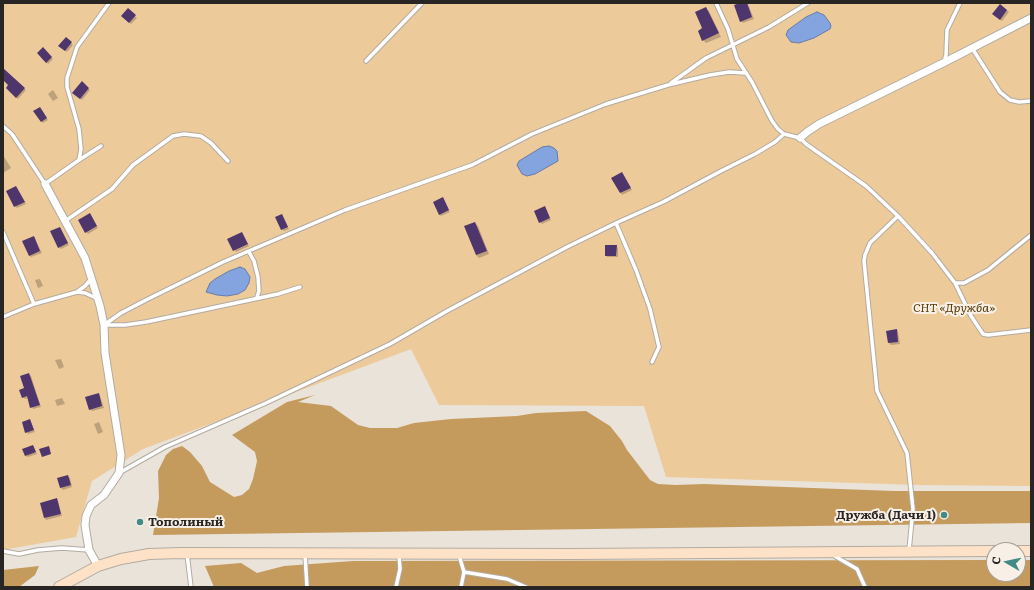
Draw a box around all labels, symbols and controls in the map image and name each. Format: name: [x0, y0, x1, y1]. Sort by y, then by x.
park label: СНТ «Дружба»: [913, 301, 995, 315]
place label: Дружба (Дачи 1): [836, 508, 936, 522]
marker: Дружба (Дачи 1): [939, 510, 949, 520]
place label: Тополиный: [148, 515, 223, 529]
marker: Тополиный: [135, 517, 145, 527]
north arrow: [986, 542, 1026, 582]
text: С: [987, 555, 1004, 565]

